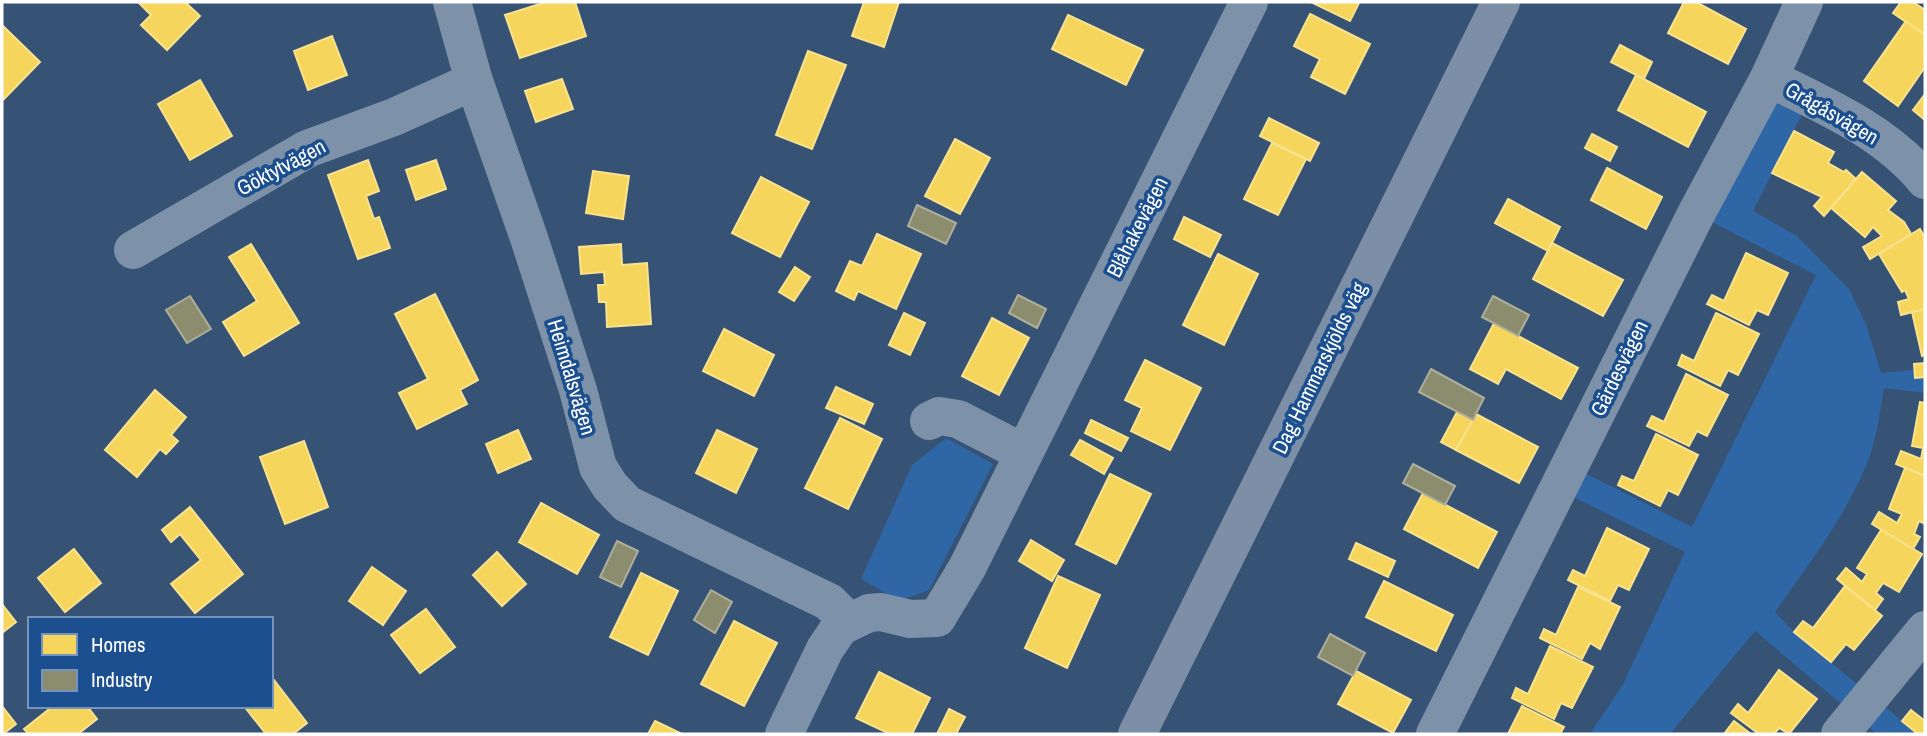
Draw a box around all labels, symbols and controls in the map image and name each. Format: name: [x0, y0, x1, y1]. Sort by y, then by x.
street label: Grågåsvägen: [1780, 75, 1884, 151]
street label: Göktytvägen: [232, 132, 330, 202]
street label: Blåhakevägen: [1099, 172, 1175, 282]
street label: Dag Hammarskjölds väg: [1265, 277, 1373, 459]
street label: Gärdesvägen: [1583, 315, 1655, 421]
street label: Heimdalsvägen: [541, 316, 603, 438]
legend: [28, 617, 273, 708]
text: Homes: [91, 630, 146, 659]
text: Industry: [91, 665, 153, 694]

